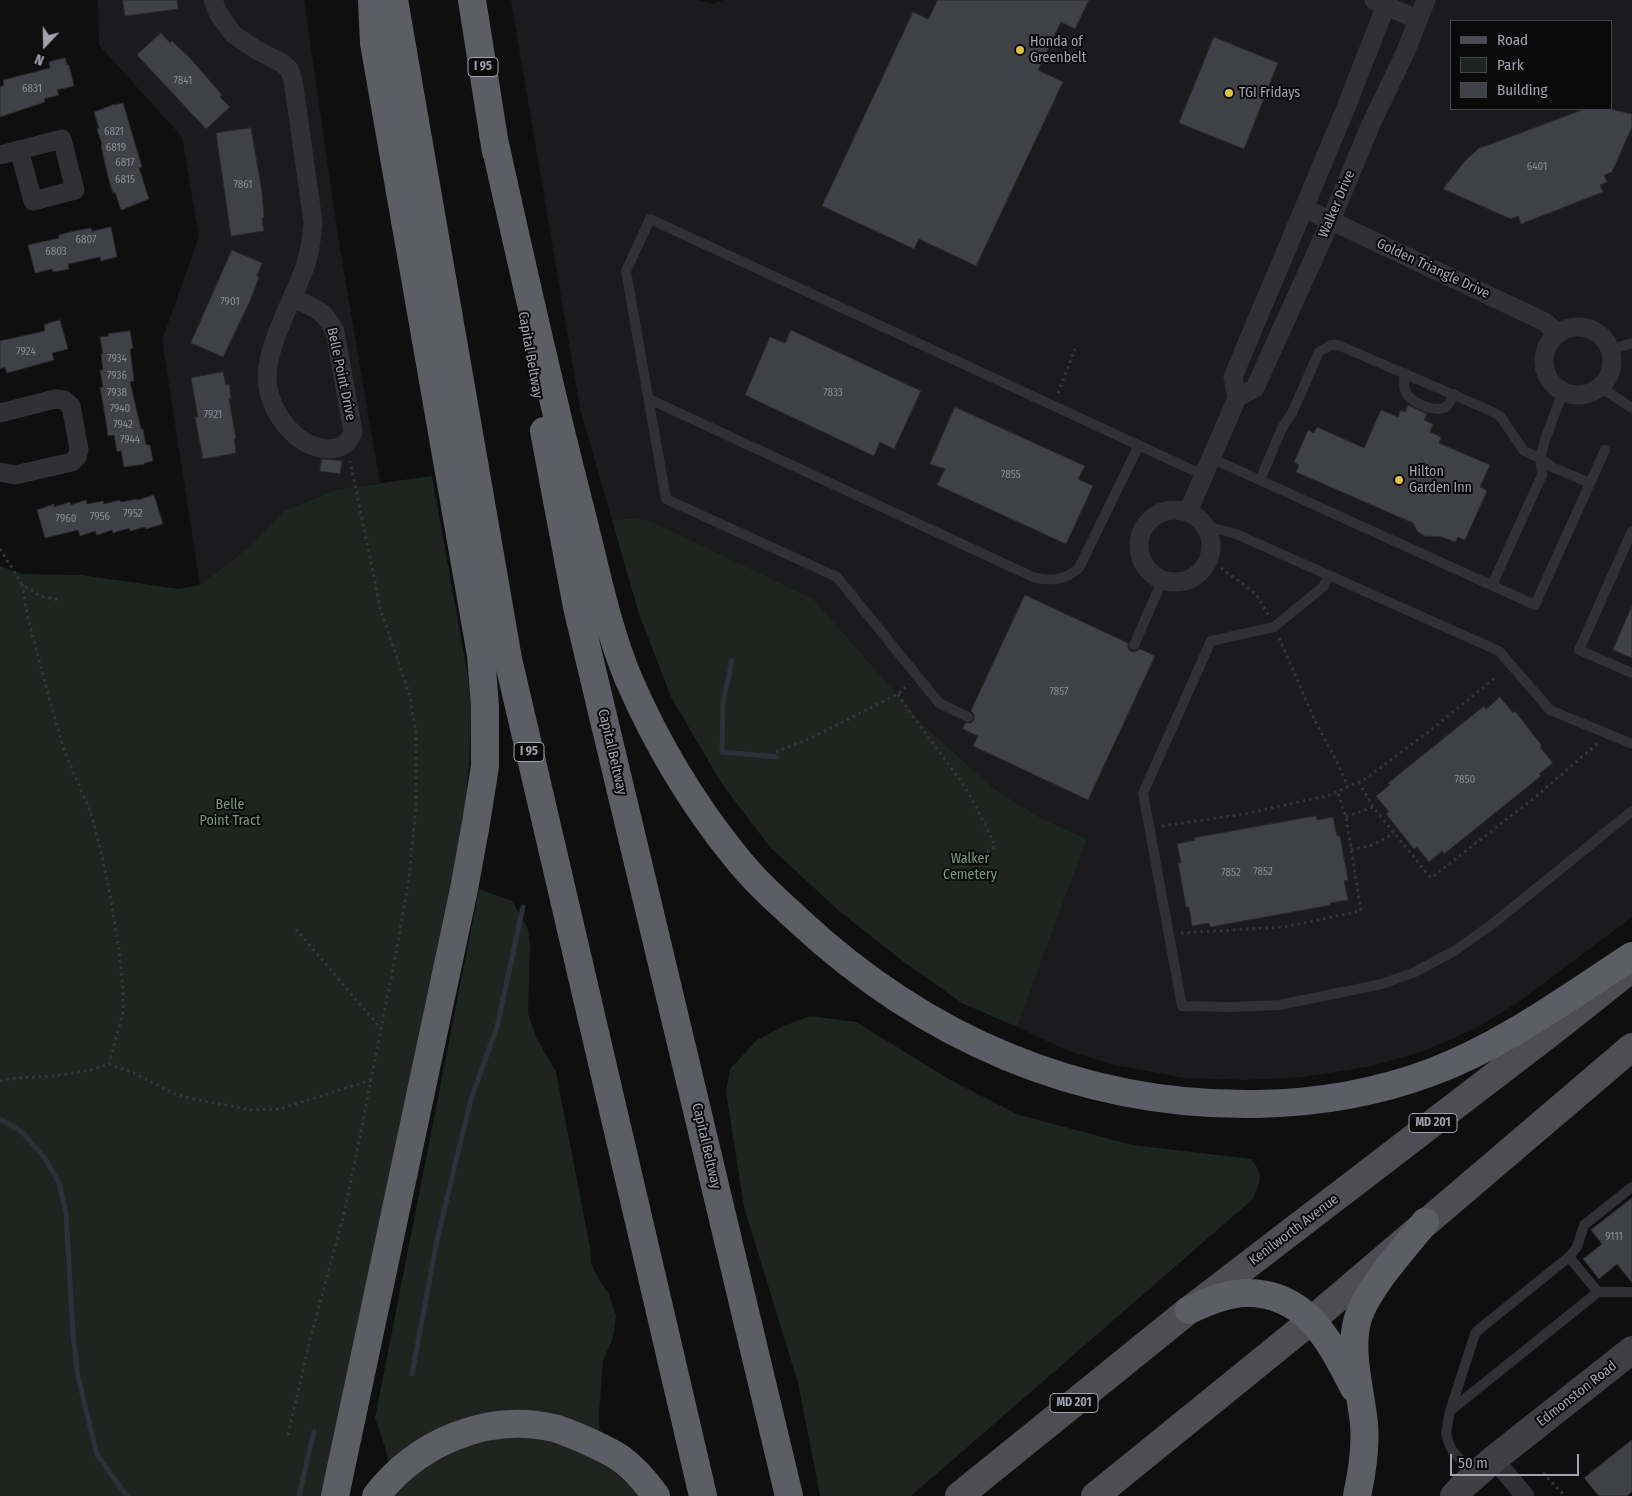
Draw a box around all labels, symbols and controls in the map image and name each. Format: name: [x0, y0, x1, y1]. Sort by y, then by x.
north arrow: [20, 20, 70, 70]
legend: [1450, 20, 1612, 110]
text: Road: [1497, 31, 1528, 49]
place label: Honda of Greenbelt: [1030, 34, 1086, 66]
marker: Honda of Greenbelt: [1014, 44, 1026, 56]
text: N: [32, 50, 46, 69]
text: Park: [1497, 56, 1524, 74]
road number: I 95: [468, 58, 498, 76]
house number: 7841: [174, 74, 192, 88]
text: Building: [1497, 81, 1548, 99]
house number: 6831: [22, 82, 42, 96]
place label: TGI Fridays: [1239, 85, 1300, 101]
marker: TGI Fridays: [1223, 87, 1235, 99]
house number: 6821: [104, 125, 124, 139]
house number: 6819: [106, 141, 126, 155]
house number: 6817: [115, 156, 135, 170]
house number: 6401: [1527, 160, 1547, 174]
street label: Walker Drive: [1315, 168, 1359, 240]
house number: 6815: [115, 173, 135, 187]
house number: 7861: [234, 178, 252, 192]
house number: 6807: [76, 233, 96, 247]
street label: Golden Triangle Drive: [1374, 235, 1492, 303]
house number: 6803: [45, 245, 67, 259]
house number: 7901: [220, 295, 240, 309]
street label: Capital Beltway: [514, 310, 546, 400]
street label: Belle Point Drive: [323, 326, 359, 422]
house number: 7924: [16, 345, 36, 359]
house number: 7934: [107, 352, 127, 366]
house number: 7936: [107, 369, 127, 383]
house number: 7938: [107, 386, 127, 400]
house number: 7833: [823, 386, 843, 400]
house number: 7940: [110, 402, 130, 416]
house number: 7921: [204, 408, 222, 422]
house number: 7942: [113, 418, 133, 432]
house number: 7944: [120, 433, 140, 447]
place label: Hilton Garden Inn: [1409, 464, 1472, 497]
house number: 7855: [1001, 468, 1021, 482]
marker: Hilton Garden Inn: [1393, 474, 1405, 486]
house number: 7952: [123, 507, 143, 521]
house number: 7956: [90, 510, 110, 524]
house number: 7960: [56, 512, 76, 526]
house number: 7857: [1049, 685, 1069, 699]
street label: Capital Beltway: [594, 707, 630, 797]
road number: I 95: [514, 742, 544, 762]
house number: 7850: [1455, 773, 1475, 787]
park label: Belle Point Tract: [200, 797, 260, 830]
park label: Walker Cemetery: [943, 851, 997, 884]
house number: 7852: [1253, 865, 1273, 879]
house number: 7852: [1221, 866, 1241, 880]
street label: Capital Beltway: [688, 1101, 724, 1191]
road number: MD 201: [1409, 1114, 1457, 1132]
street label: Kenilworth Avenue: [1246, 1191, 1342, 1269]
house number: 9111: [1605, 1230, 1623, 1244]
street label: Edmonston Road: [1534, 1358, 1620, 1430]
road number: MD 201: [1050, 1394, 1098, 1412]
scale bar: [1452, 1444, 1581, 1476]
text: 50 m: [1458, 1454, 1488, 1472]

